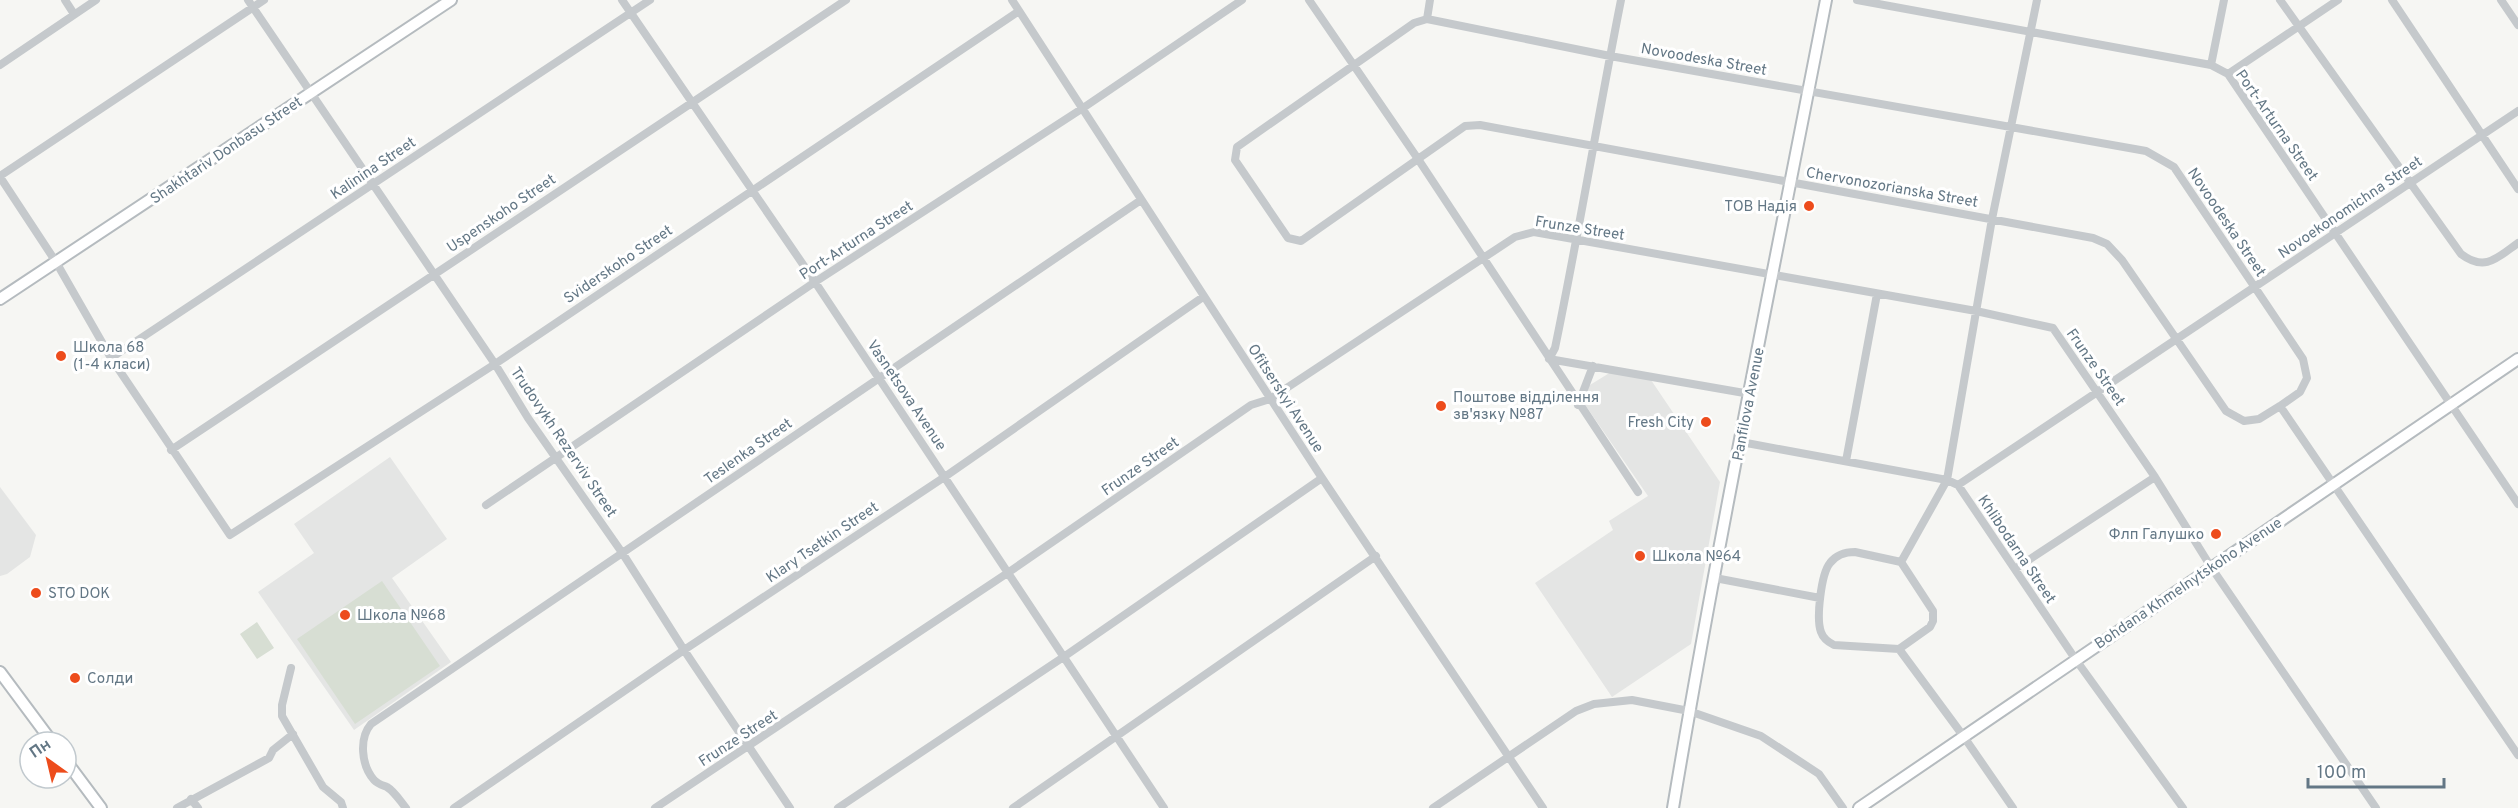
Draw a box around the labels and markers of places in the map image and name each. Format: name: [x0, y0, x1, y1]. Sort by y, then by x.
place label: ТОВ Надія: [1724, 198, 1797, 217]
marker: ТОВ Надія: [1802, 199, 1816, 213]
place label: Школа 68 (1-4 класи): [73, 339, 150, 375]
marker: Школа 68 (1-4 класи): [54, 349, 68, 363]
place label: Поштове відділення зв'язку №87: [1453, 389, 1599, 425]
marker: Поштове відділення зв'язку №87: [1434, 399, 1448, 413]
place label: Fresh City: [1627, 414, 1694, 433]
marker: Fresh City: [1699, 415, 1713, 429]
place label: Флп Галушко: [2109, 526, 2204, 545]
marker: Флп Галушко: [2209, 527, 2223, 541]
place label: Школа №64: [1652, 548, 1741, 567]
marker: Школа №64: [1633, 549, 1647, 563]
place label: STO DOK: [48, 585, 110, 604]
marker: STO DOK: [29, 586, 43, 600]
place label: Школа №68: [357, 607, 446, 626]
marker: Школа №68: [338, 608, 352, 622]
place label: Солди: [87, 670, 133, 689]
marker: Солди: [68, 671, 82, 685]

